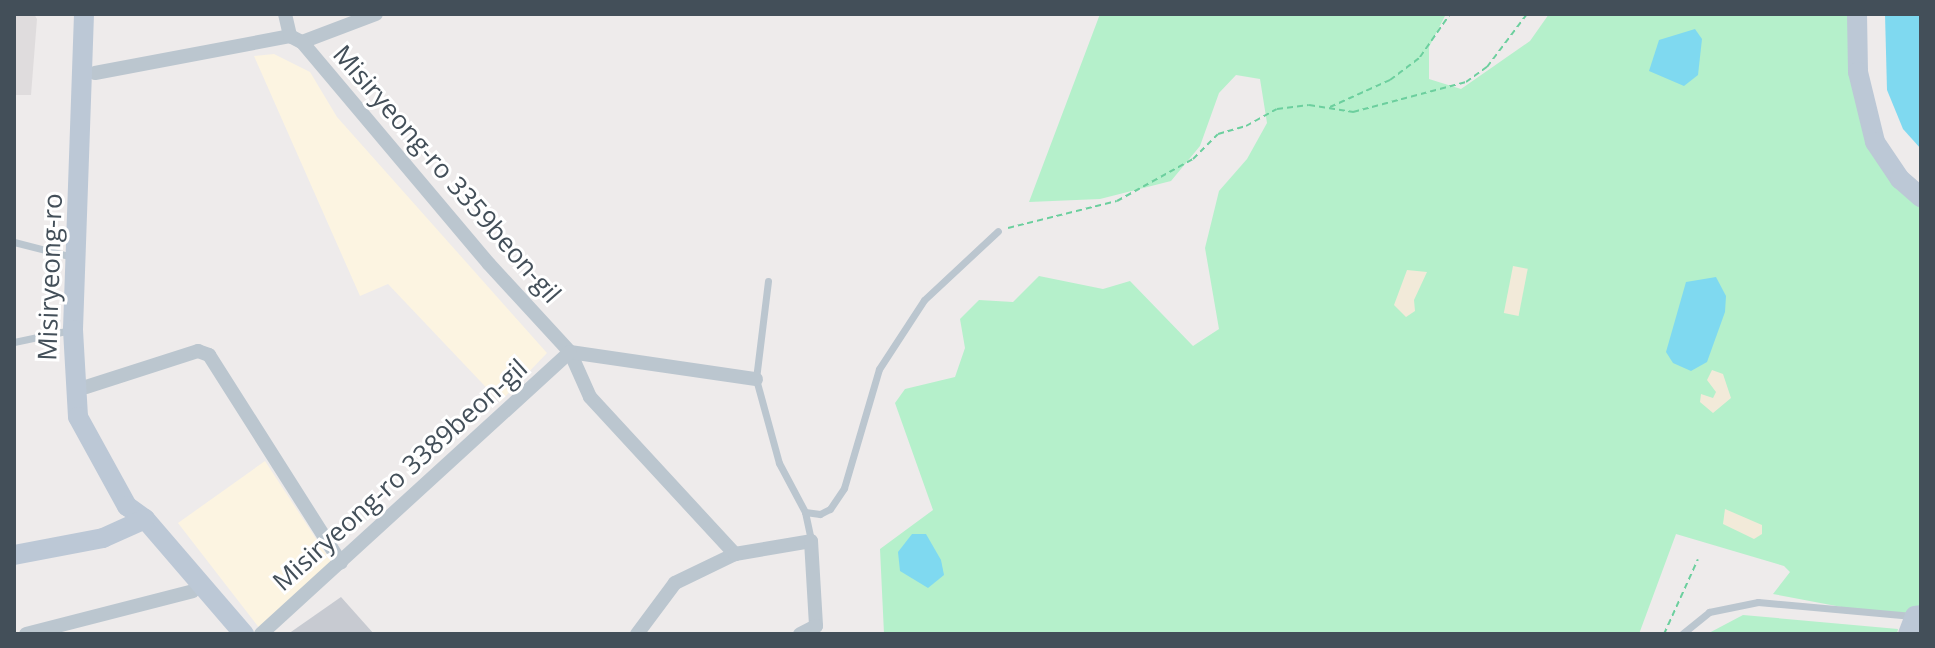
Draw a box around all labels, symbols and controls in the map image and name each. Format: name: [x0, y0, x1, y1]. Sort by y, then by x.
street label: Misiryeong-ro 3359beon-gil: [327, 39, 567, 309]
street label: Misiryeong-ro: [31, 193, 69, 361]
street label: Misiryeong-ro 3389beon-gil: [266, 353, 534, 597]

